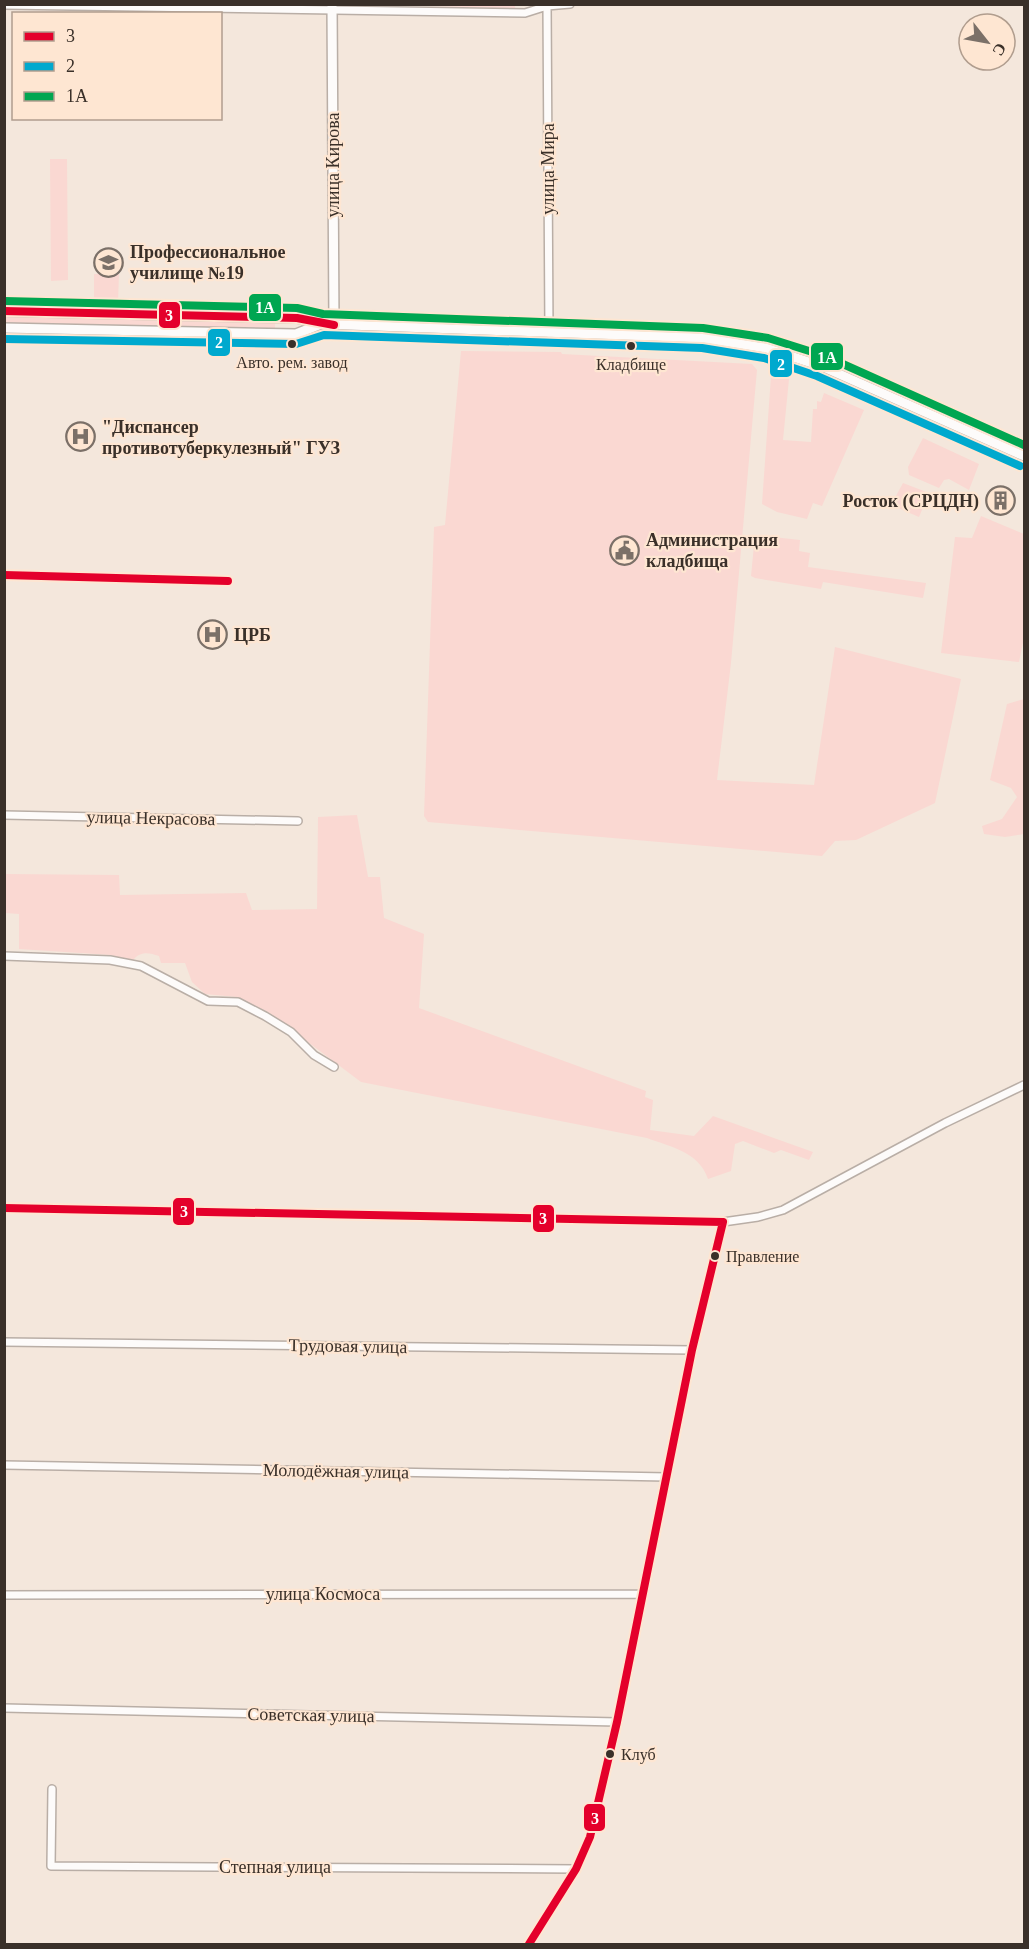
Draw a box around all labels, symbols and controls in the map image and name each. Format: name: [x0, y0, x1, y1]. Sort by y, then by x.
legend: [12, 12, 222, 120]
north arrow: [957, 12, 1017, 72]
text: 3: [66, 26, 75, 46]
text: С: [989, 40, 1010, 59]
text: 2: [66, 56, 75, 76]
text: 1А: [66, 86, 88, 106]
street label: улица Кирова: [323, 113, 343, 217]
street label: улица Мира: [538, 123, 558, 215]
place label: Профессиональное училище №19: [130, 242, 286, 283]
school or university icon: Профессиональное училище №19: [93, 246, 125, 278]
line badge: 1А: [248, 293, 282, 322]
text: 1А: [255, 299, 275, 316]
line badge: 3: [158, 301, 181, 329]
text: 3: [165, 307, 173, 324]
line badge: 2: [207, 328, 231, 357]
text: 2: [215, 334, 223, 351]
marker: Авто. рем. завод: [286, 338, 298, 350]
marker: Кладбище: [625, 340, 637, 352]
line badge: 1А: [810, 342, 844, 371]
line badge: 2: [769, 349, 793, 378]
text: 1А: [817, 349, 837, 366]
place label: Авто. рем. завод: [236, 354, 348, 372]
place label: Кладбище: [596, 356, 666, 374]
text: 2: [777, 356, 785, 373]
place label: "Диспансер противотуберкулезный" ГУЗ: [102, 417, 341, 458]
hospital icon: "Диспансер противотуберкулезный" ГУЗ: [65, 421, 97, 453]
building icon: Росток (СРЦДН): [984, 485, 1016, 517]
place label: Росток (СРЦДН): [843, 491, 979, 512]
place label: Администрация кладбища: [646, 530, 778, 571]
public building icon: Администрация кладбища: [609, 534, 641, 566]
hospital icon: ЦРБ: [197, 619, 229, 651]
place label: ЦРБ: [234, 625, 271, 645]
street label: улица Некрасова: [86, 807, 216, 829]
line badge: 3: [172, 1197, 195, 1226]
text: 3: [180, 1203, 188, 1220]
line badge: 3: [532, 1204, 555, 1233]
text: 3: [539, 1210, 547, 1227]
place label: Правление: [726, 1248, 799, 1266]
marker: Правление: [709, 1250, 721, 1262]
street label: Трудовая улица: [289, 1335, 407, 1357]
street label: Молодёжная улица: [263, 1460, 409, 1482]
street label: улица Космоса: [266, 1584, 380, 1604]
street label: Советская улица: [247, 1704, 375, 1726]
place label: Клуб: [621, 1746, 656, 1764]
marker: Клуб: [604, 1748, 616, 1760]
line badge: 3: [583, 1803, 606, 1832]
text: 3: [591, 1810, 599, 1827]
street label: Степная улица: [219, 1857, 331, 1877]

